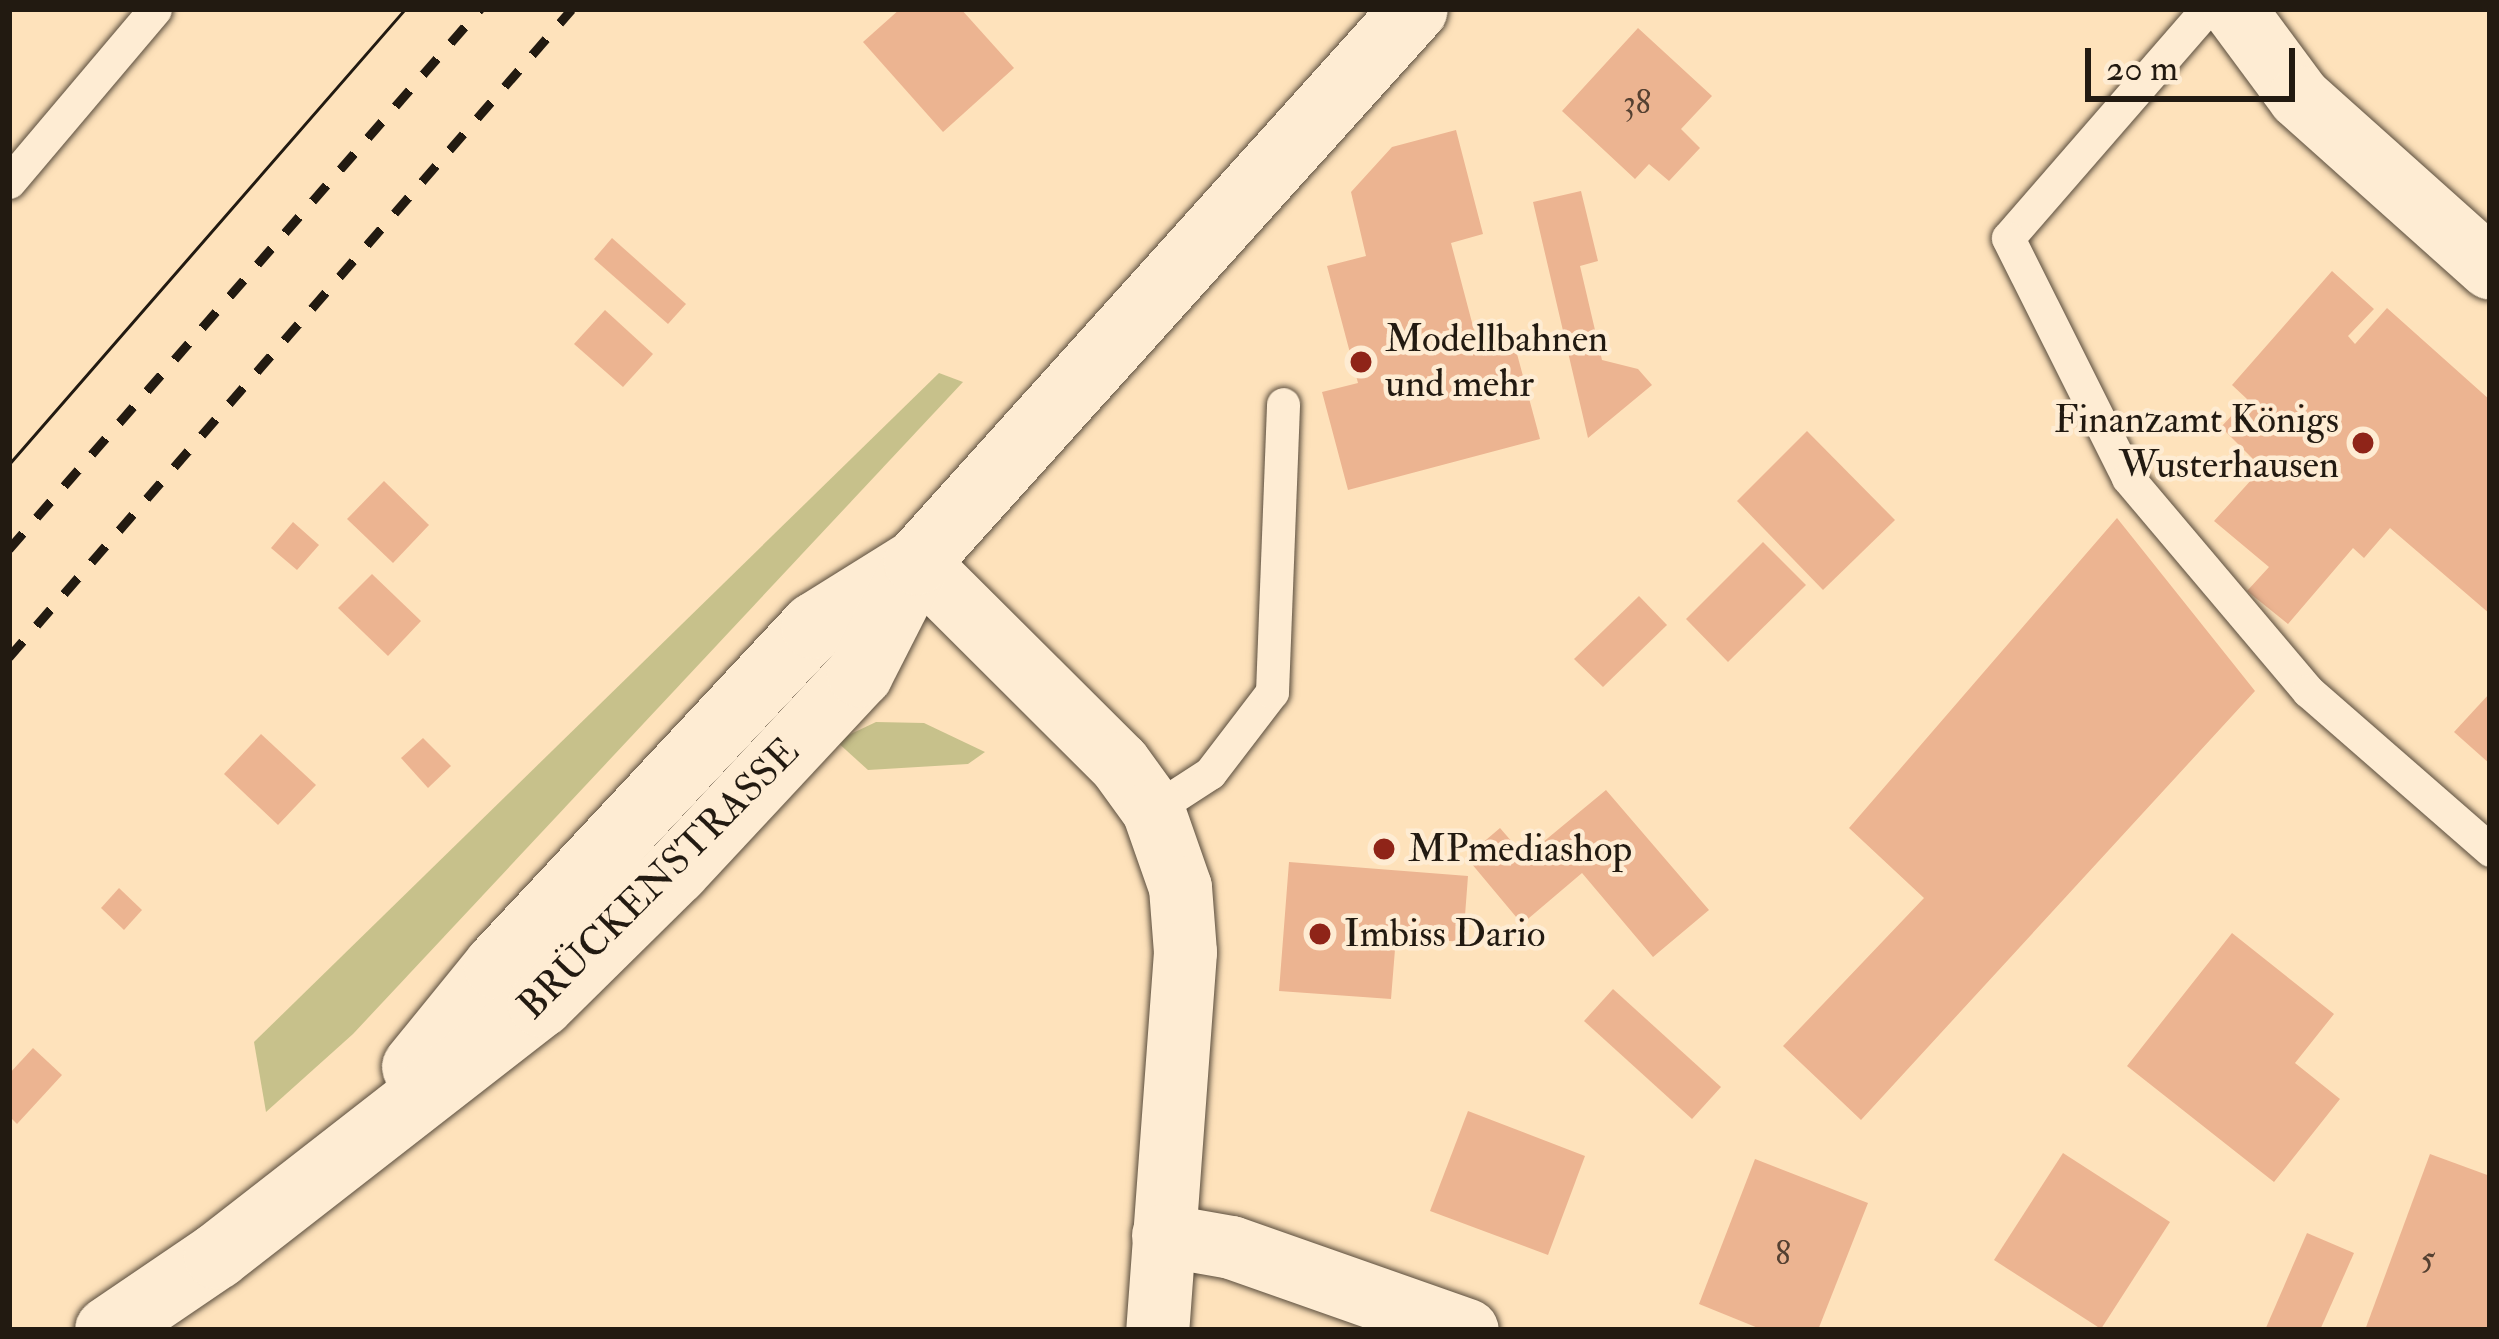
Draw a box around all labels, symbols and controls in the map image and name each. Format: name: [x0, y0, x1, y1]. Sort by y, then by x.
scale bar: [2091, 24, 2301, 98]
text: 20 m: [2106, 46, 2178, 91]
house number: 38: [1623, 83, 1651, 123]
place label: Modellbahnen und mehr: [1385, 317, 1608, 408]
marker: Modellbahnen und mehr: [1348, 349, 1374, 375]
place label: Finanzamt Königs Wusterhausen: [2054, 398, 2339, 489]
marker: Finanzamt Königs Wusterhausen: [2350, 430, 2376, 456]
street label: BRÜCKENSTRASSE: [509, 729, 809, 1029]
place label: MPmediashop: [1408, 826, 1632, 872]
marker: MPmediashop: [1371, 836, 1397, 862]
place label: Imbiss Dario: [1344, 911, 1545, 957]
marker: Imbiss Dario: [1307, 921, 1333, 947]
house number: 8: [1775, 1234, 1791, 1274]
house number: 5: [2421, 1239, 2435, 1279]

